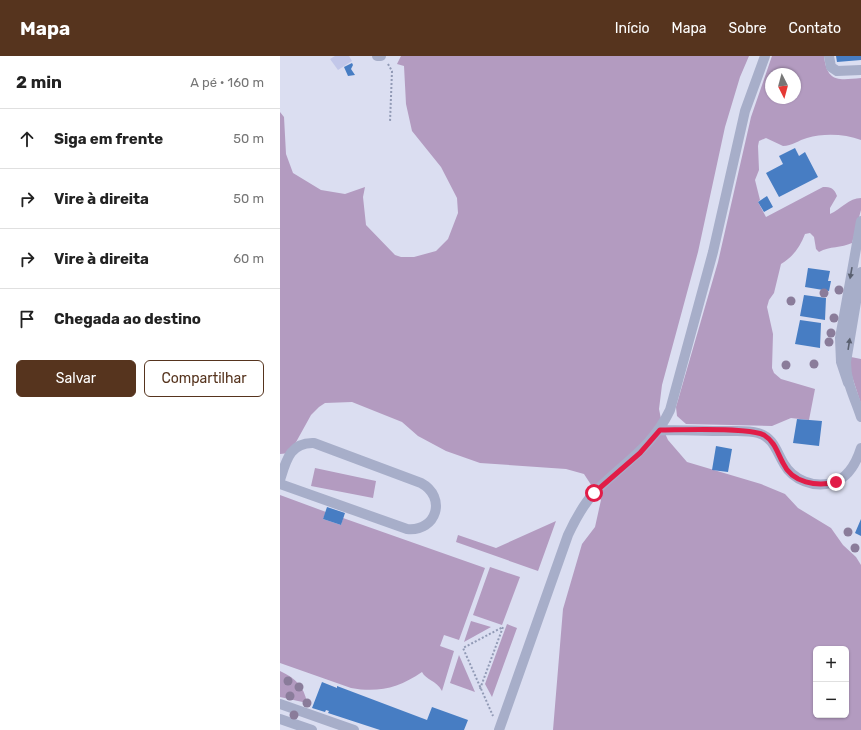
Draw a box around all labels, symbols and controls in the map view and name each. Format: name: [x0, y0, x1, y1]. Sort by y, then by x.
text: Mapa: [20, 17, 70, 40]
text: Início: [615, 20, 650, 37]
text: Mapa: [672, 20, 707, 37]
text: Sobre: [729, 20, 767, 37]
text: Contato: [789, 20, 841, 37]
north arrow: [765, 68, 801, 104]
text: 2 min: [16, 72, 62, 92]
text: A pé · 160 m: [190, 75, 264, 90]
icon: ahead: [16, 128, 38, 150]
text: Siga em frente: [54, 130, 163, 148]
text: 50 m: [233, 131, 264, 146]
icon: right: [16, 188, 38, 210]
text: Vire à direita: [54, 190, 149, 208]
text: 50 m: [233, 191, 264, 206]
icon: right: [16, 248, 38, 270]
text: Vire à direita: [54, 250, 149, 268]
text: 60 m: [233, 251, 264, 266]
one-way arrow: [848, 267, 854, 279]
icon: arrive: [16, 308, 38, 330]
text: Chegada ao destino: [54, 310, 201, 328]
one-way arrow: [846, 338, 852, 350]
button: Salvar: [16, 360, 136, 397]
button: Compartilhar: [144, 360, 264, 397]
route end: [827, 473, 845, 491]
route start: [585, 484, 603, 502]
map controls: [813, 646, 849, 718]
button: +: [813, 646, 849, 682]
button: −: [813, 682, 849, 718]

